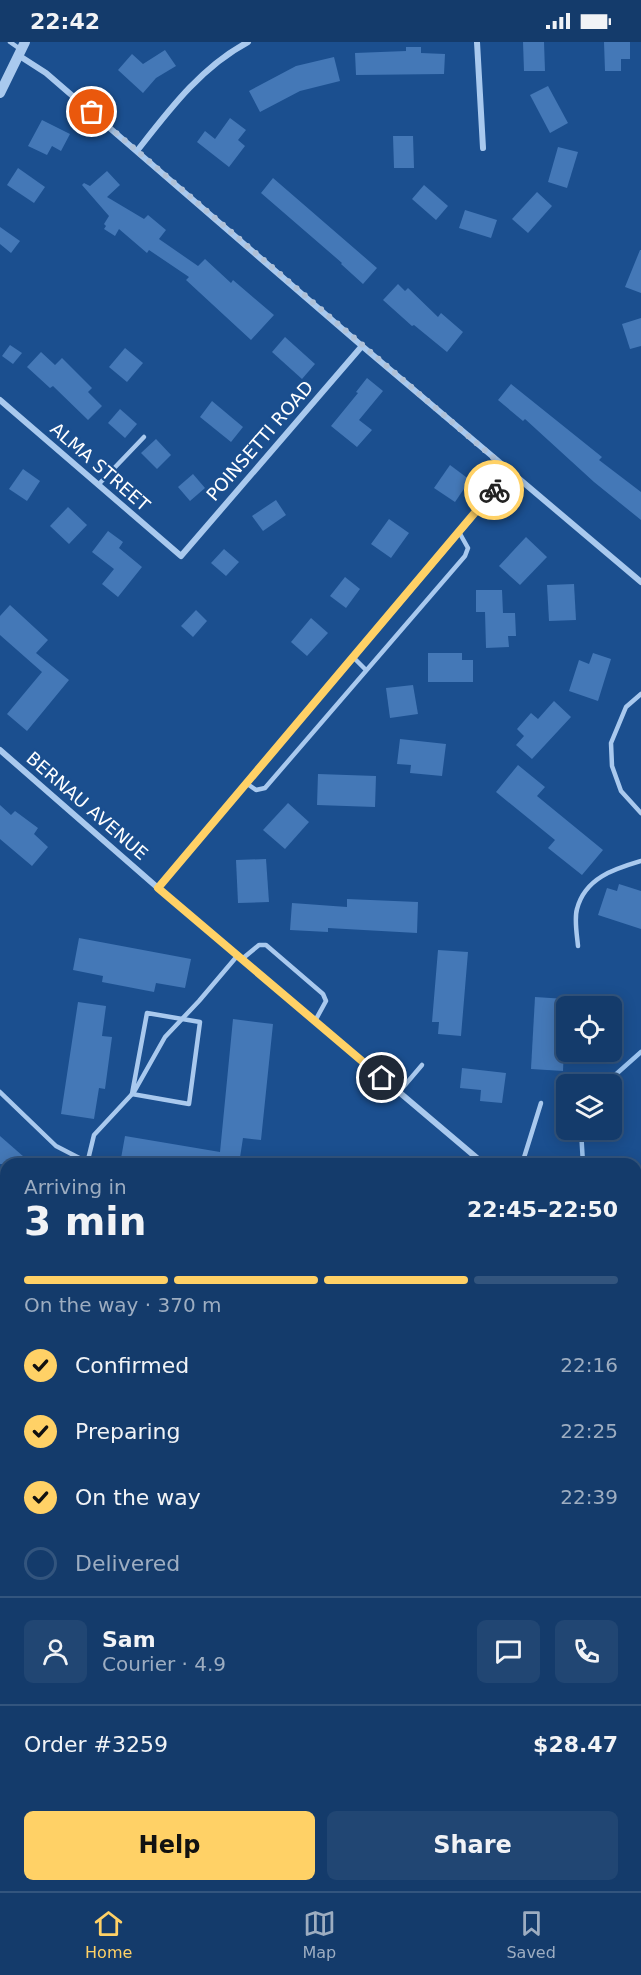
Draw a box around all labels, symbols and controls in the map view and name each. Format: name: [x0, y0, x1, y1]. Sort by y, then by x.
text: 22:42: [30, 9, 100, 34]
pin: [66, 86, 117, 137]
icon: bag: [75, 95, 108, 128]
street label: POINSETTI ROAD: [202, 376, 317, 505]
street label: ALMA STREET: [46, 418, 155, 516]
courier: [464, 460, 524, 520]
icon: bike: [478, 474, 511, 507]
street label: BERNAU AVENUE: [22, 747, 152, 864]
map controls: [556, 996, 622, 1140]
button: locate: [556, 996, 622, 1062]
pin: [356, 1052, 407, 1103]
icon: home: [365, 1061, 398, 1094]
button: layers: [556, 1074, 622, 1140]
text: Arriving in: [24, 1175, 127, 1199]
text: 22:45–22:50: [467, 1197, 618, 1222]
text: 3 min: [24, 1199, 146, 1244]
text: On the way · 370 m: [24, 1293, 222, 1317]
icon: check: [24, 1349, 57, 1382]
text: Confirmed: [75, 1353, 189, 1378]
text: 22:16: [560, 1353, 618, 1377]
icon: check: [24, 1415, 57, 1448]
text: Preparing: [75, 1419, 181, 1444]
text: 22:25: [560, 1419, 618, 1443]
icon: check: [24, 1481, 57, 1514]
text: On the way: [75, 1485, 201, 1510]
text: 22:39: [560, 1485, 618, 1509]
text: Delivered: [75, 1551, 180, 1576]
button: person: [24, 1620, 87, 1683]
button: chat: [477, 1620, 540, 1683]
button: phone: [555, 1620, 618, 1683]
text: Sam: [102, 1627, 156, 1652]
text: Courier · 4.9: [102, 1652, 226, 1676]
text: Order #3259: [24, 1732, 168, 1757]
text: $28.47: [533, 1732, 618, 1757]
button: Help: [24, 1811, 315, 1880]
button: Share: [327, 1811, 618, 1880]
tab: Home: [85, 1907, 132, 1962]
tab: Map: [303, 1907, 336, 1962]
tab: Saved: [506, 1907, 556, 1962]

